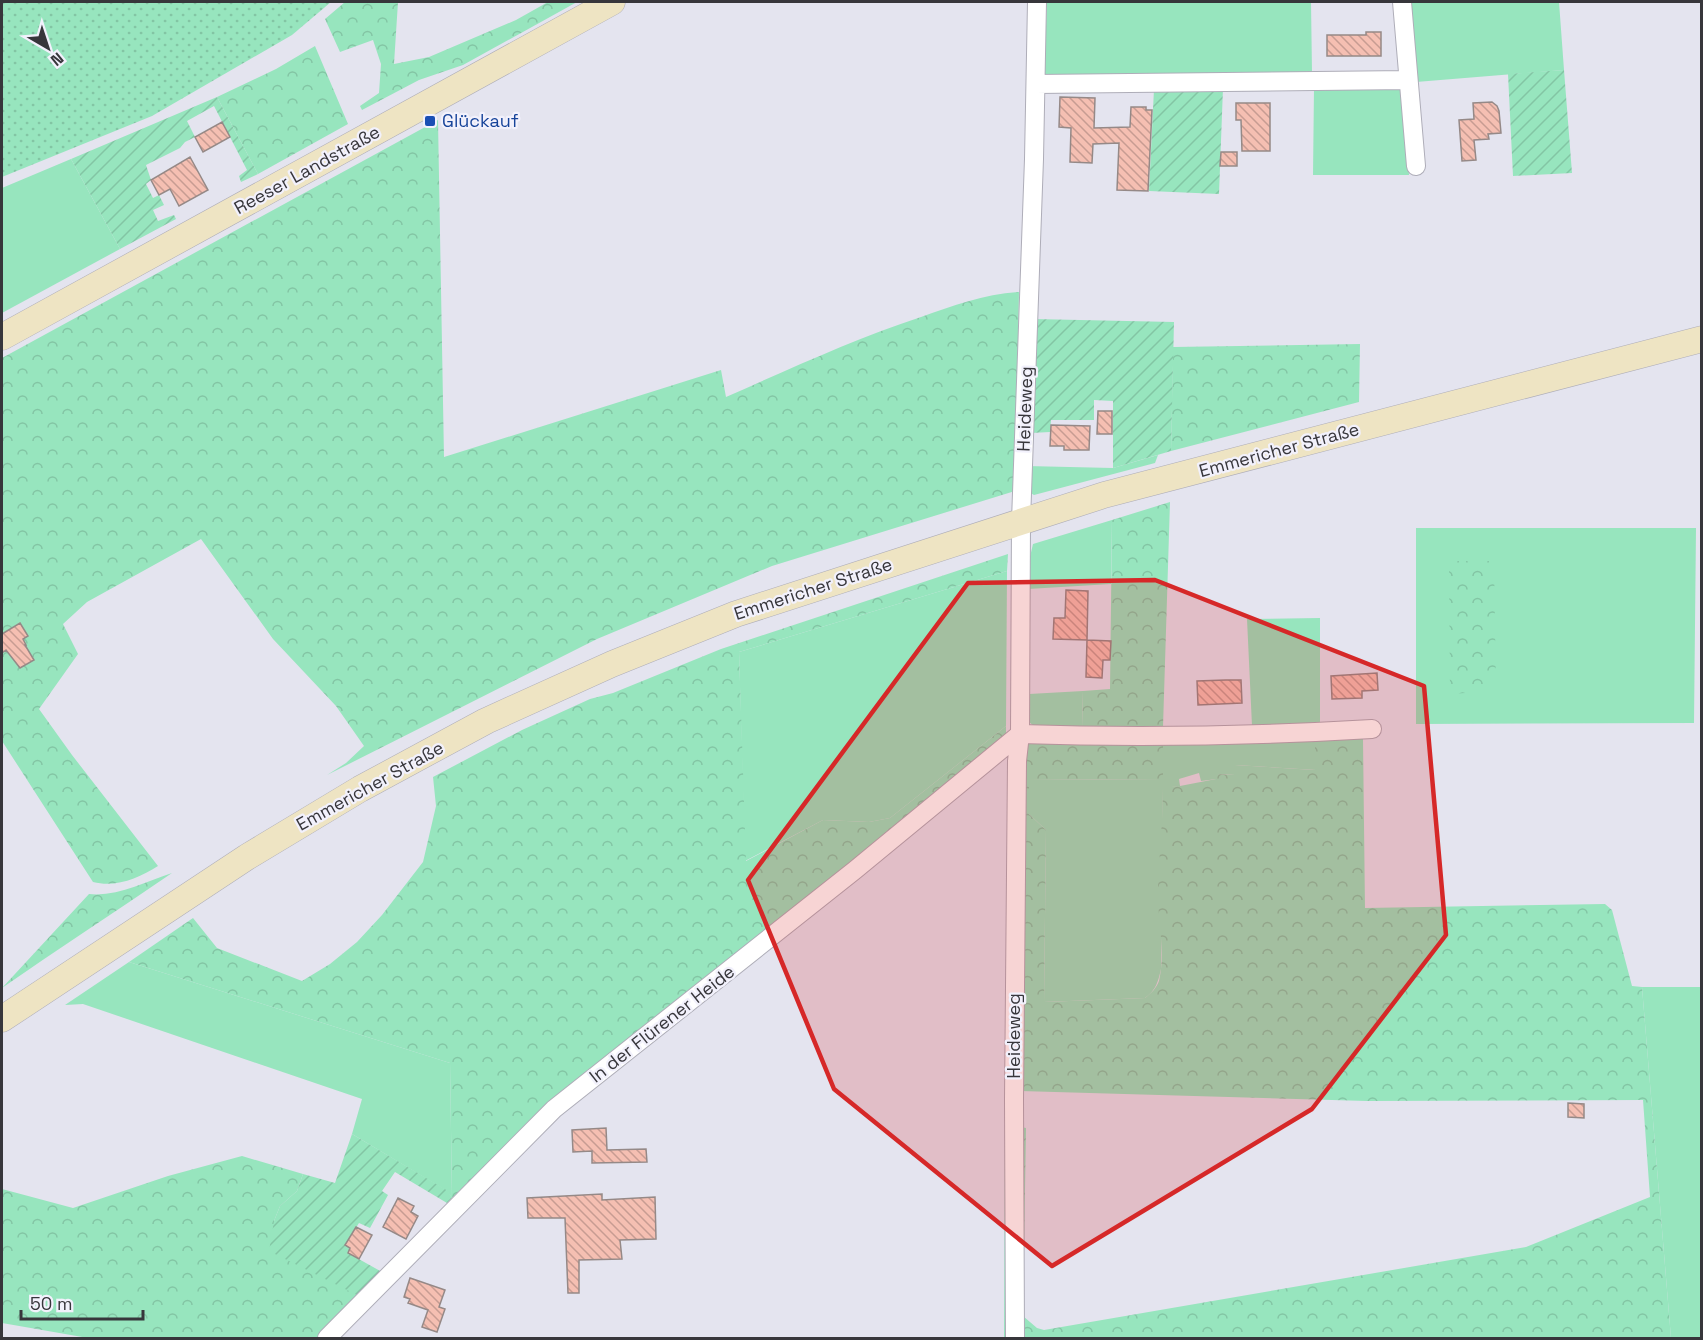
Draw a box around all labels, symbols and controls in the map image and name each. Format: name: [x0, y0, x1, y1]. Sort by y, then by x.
north arrow: [18, 18, 78, 78]
text: N: [46, 48, 68, 71]
place label: Glückauf: [442, 109, 519, 132]
marker: Glückauf: [423, 114, 437, 128]
street label: Reeser Landstraße: [230, 120, 384, 219]
street label: Heideweg: [1012, 366, 1037, 452]
street label: Emmericher Straße: [1196, 417, 1361, 482]
street label: Emmericher Straße: [731, 552, 895, 625]
street label: Emmericher Straße: [292, 736, 447, 836]
street label: In der Flürener Heide: [584, 960, 739, 1088]
street label: Heideweg: [1002, 993, 1025, 1079]
scale bar: [21, 1283, 142, 1321]
text: 50 m: [30, 1292, 72, 1315]

